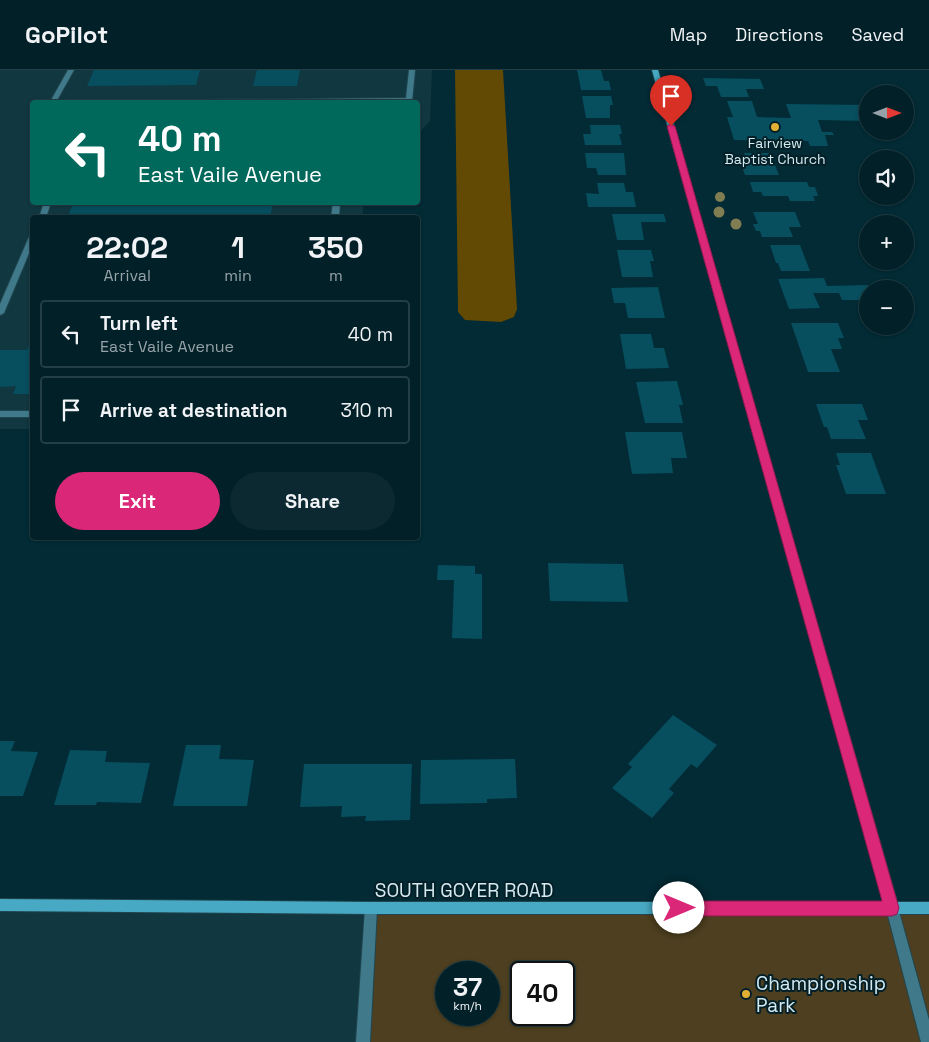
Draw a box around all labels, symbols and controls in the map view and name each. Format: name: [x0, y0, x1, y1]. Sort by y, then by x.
text: GoPilot: [25, 19, 108, 50]
text: Map: [670, 23, 707, 46]
text: Directions: [735, 23, 824, 46]
text: Saved: [852, 23, 904, 46]
pin: [650, 75, 692, 126]
icon: arrive: [657, 82, 685, 110]
north arrow: [859, 85, 914, 140]
map controls: [859, 85, 914, 335]
text: 40 m: [138, 117, 222, 161]
icon: left: [55, 120, 120, 185]
marker: Fairview Baptist Church: [769, 121, 781, 133]
place label: Fairview Baptist Church: [724, 134, 826, 168]
button: sound: [859, 150, 914, 205]
text: East Vaile Avenue: [138, 160, 322, 188]
button: +: [859, 215, 914, 270]
text: 22:02: [86, 228, 168, 267]
text: 1: [231, 228, 245, 267]
text: 350: [308, 228, 364, 267]
text: Arrival: [103, 265, 151, 286]
text: min: [224, 265, 252, 286]
text: m: [329, 265, 343, 286]
button: −: [859, 280, 914, 335]
text: Turn left: [100, 311, 178, 336]
icon: left: [57, 320, 85, 348]
text: 40 m: [348, 322, 393, 347]
text: East Vaile Avenue: [100, 336, 234, 357]
icon: arrive: [57, 396, 85, 424]
text: Arrive at destination: [100, 398, 288, 423]
text: 310 m: [340, 398, 393, 423]
button: Exit: [55, 472, 220, 530]
button: Share: [230, 472, 395, 530]
street label: SOUTH GOYER ROAD: [375, 878, 553, 903]
position arrow: [652, 881, 704, 933]
speed limit sign: 40: [510, 961, 575, 1026]
text: 37: [453, 971, 482, 1003]
place label: Championship Park: [756, 971, 886, 1018]
marker: Championship Park: [740, 988, 752, 1000]
text: km/h: [453, 998, 482, 1014]

